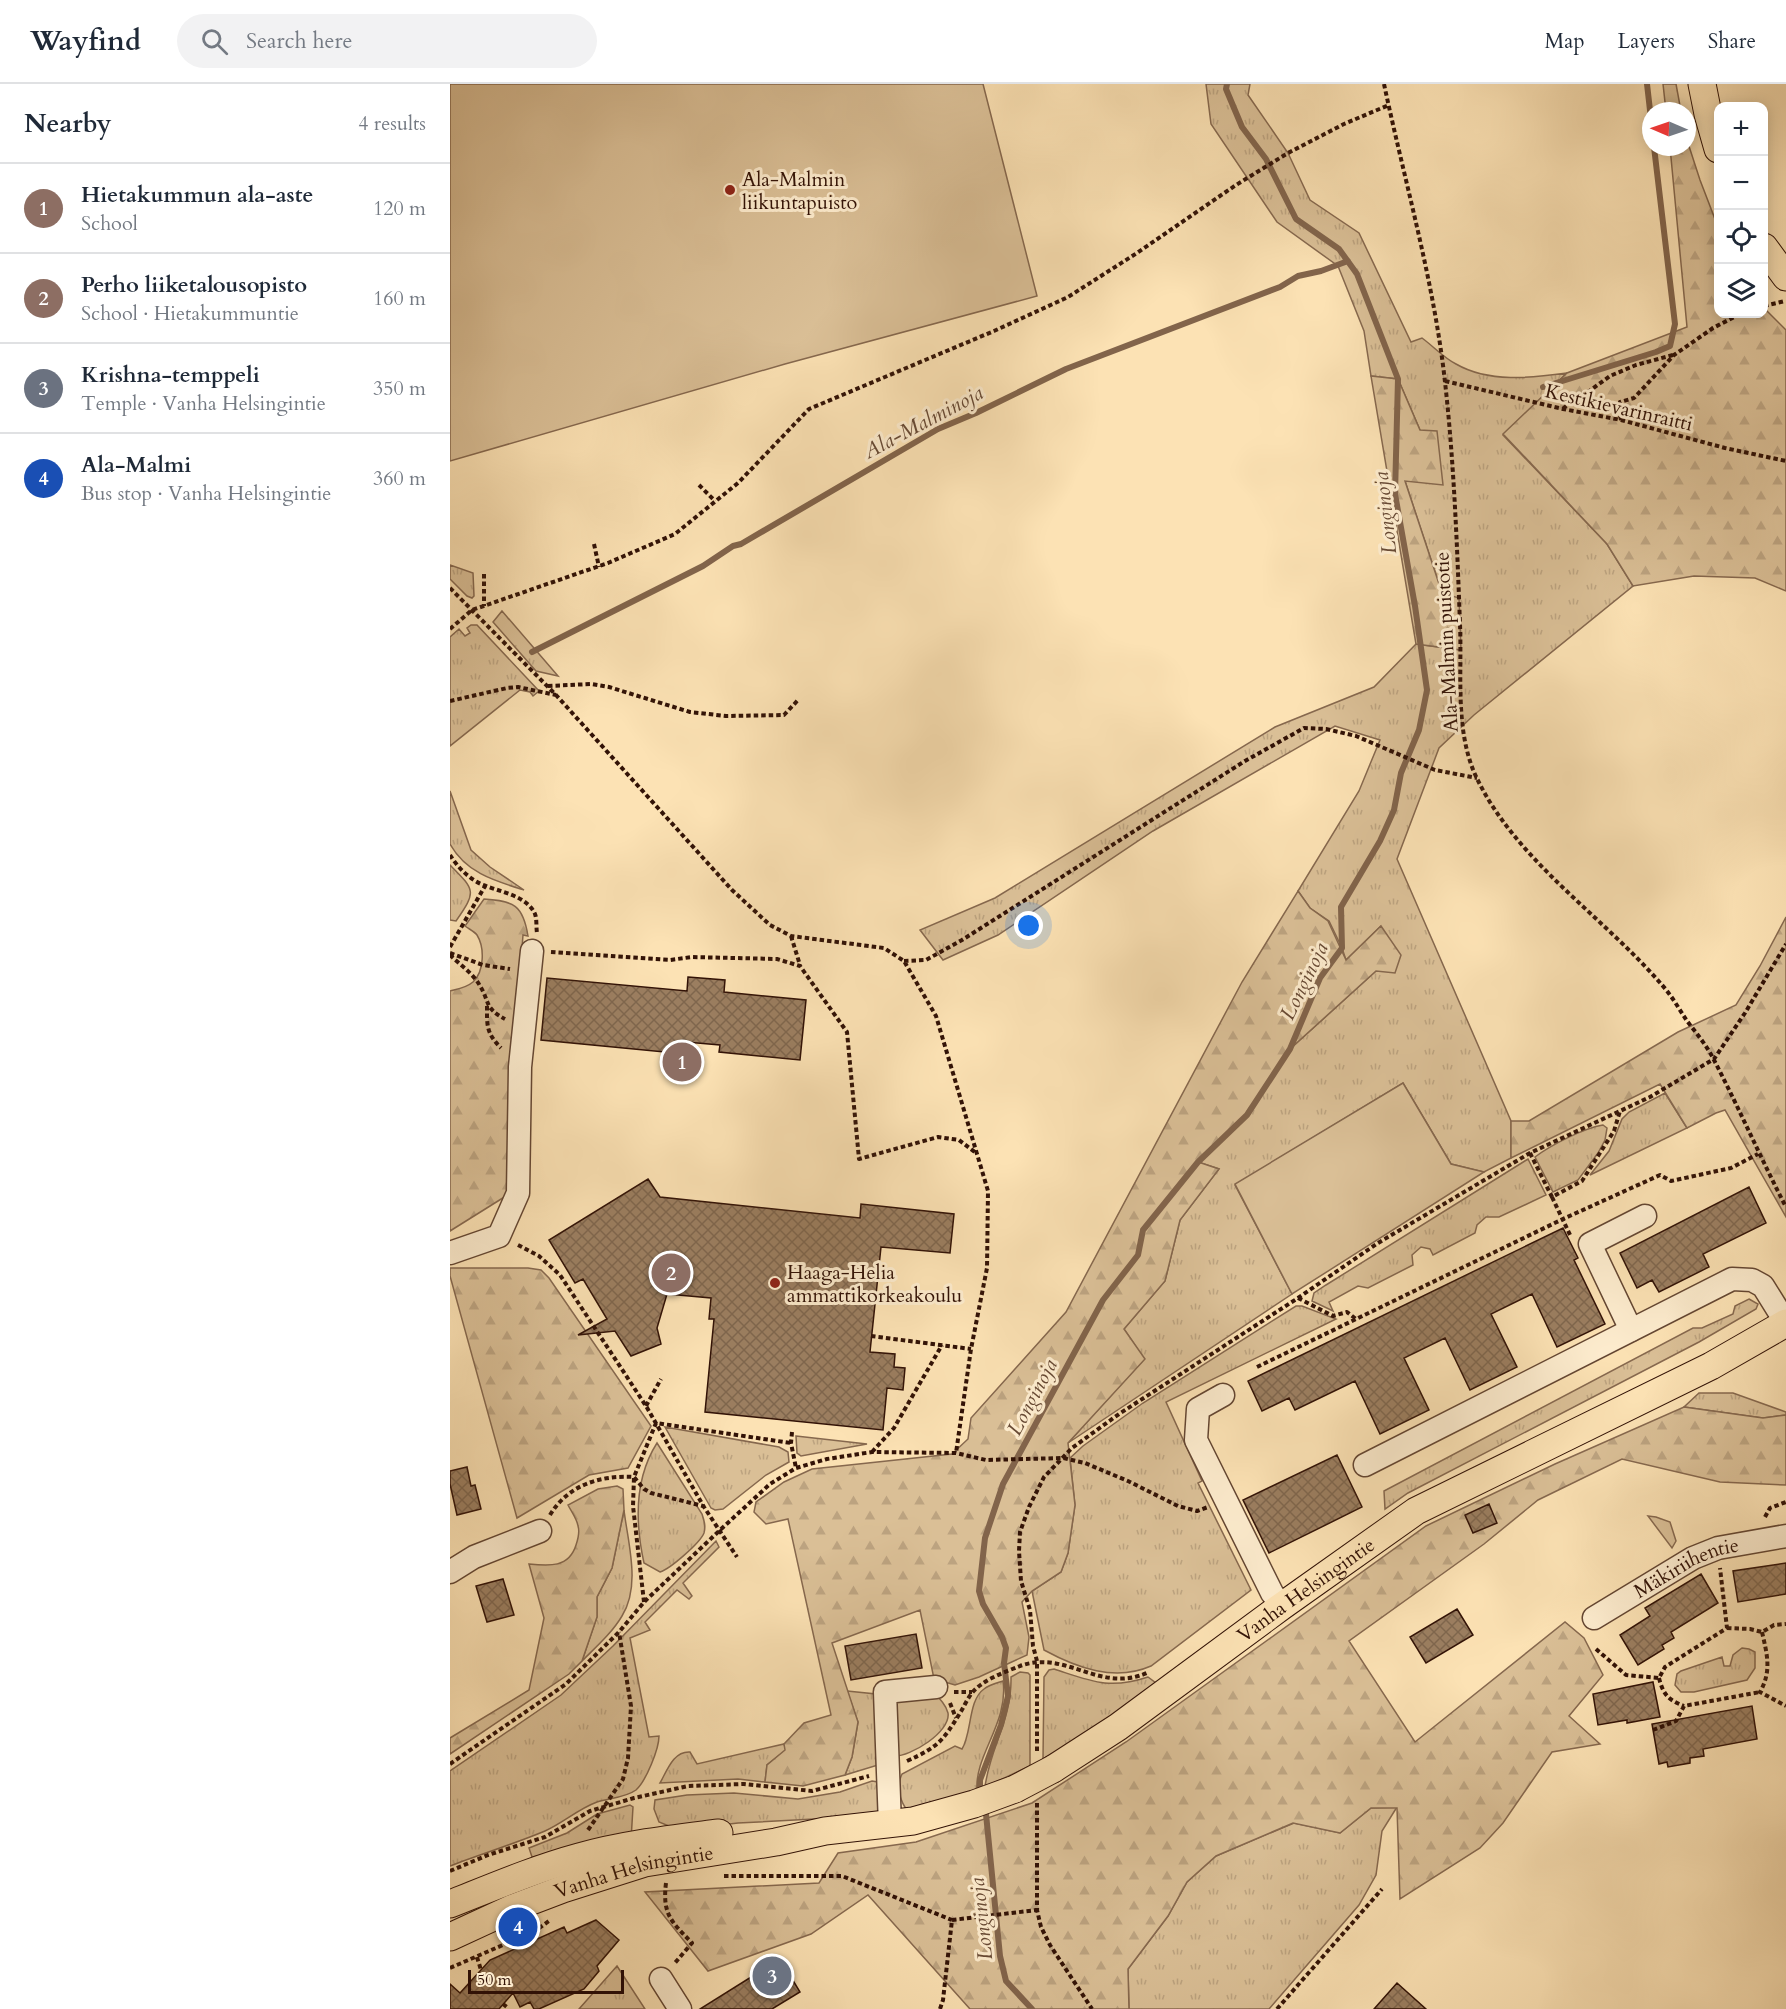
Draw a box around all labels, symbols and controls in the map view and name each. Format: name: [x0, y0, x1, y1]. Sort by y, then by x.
search box: [177, 14, 597, 68]
text: Wayfind: [30, 22, 141, 60]
icon: search: [198, 25, 231, 58]
text: Search here: [246, 26, 353, 56]
text: Map: [1545, 27, 1585, 56]
text: Layers: [1618, 27, 1675, 56]
text: Share: [1708, 27, 1756, 56]
north arrow: [1642, 102, 1696, 156]
map controls: [1714, 102, 1768, 318]
button: +: [1714, 102, 1768, 156]
text: Nearby: [24, 106, 112, 141]
text: 4 results: [358, 110, 426, 137]
button: −: [1714, 156, 1768, 210]
place label: Ala-Malmin liikuntapuisto: [742, 166, 858, 216]
text: Hietakummun ala-aste: [81, 180, 313, 210]
marker: Ala-Malmin liikuntapuisto: [723, 183, 737, 197]
text: 1: [38, 195, 49, 222]
text: 120 m: [373, 195, 426, 222]
text: School: [81, 210, 138, 237]
button: locate: [1714, 210, 1768, 264]
button: layers: [1714, 264, 1768, 318]
text: Perho liiketalousopisto: [81, 270, 307, 300]
text: 2: [38, 285, 49, 312]
text: 160 m: [373, 285, 426, 312]
text: School · Hietakummuntie: [81, 300, 299, 327]
text: Krishna-temppeli: [81, 360, 260, 390]
text: 3: [38, 375, 49, 402]
text: 350 m: [373, 375, 426, 402]
street label: Kestikievarinraitti: [1542, 377, 1696, 438]
water label: Ala-Malminoja: [857, 379, 988, 467]
text: Temple · Vanha Helsingintie: [81, 390, 326, 417]
text: Ala-Malmi: [81, 450, 191, 480]
text: 4: [38, 465, 49, 492]
text: 360 m: [373, 465, 426, 492]
water label: Longinoja: [1367, 470, 1404, 556]
text: Bus stop · Vanha Helsingintie: [81, 480, 331, 507]
street label: Ala-Malmin puistotie: [1428, 551, 1465, 733]
your location: [1014, 911, 1043, 940]
water label: Longinoja: [1273, 938, 1336, 1025]
pin: 1: [662, 1040, 702, 1084]
pin: 2: [652, 1250, 690, 1296]
place label: Haaga-Helia ammattikorkeakoulu: [787, 1259, 962, 1309]
marker: Haaga-Helia ammattikorkeakoulu: [768, 1276, 782, 1290]
water label: Longinoja: [1000, 1354, 1065, 1441]
street label: Vanha Helsingintie: [1232, 1531, 1380, 1649]
street label: Mäkiriihentie: [1629, 1532, 1741, 1605]
street label: Vanha Helsingintie: [550, 1839, 715, 1905]
water label: Longinoja: [963, 1876, 1000, 1962]
pin: 4: [498, 1904, 538, 1950]
pin: 3: [752, 1954, 792, 1998]
scale bar: [468, 1967, 624, 1994]
text: 50 m: [477, 1969, 511, 1991]

